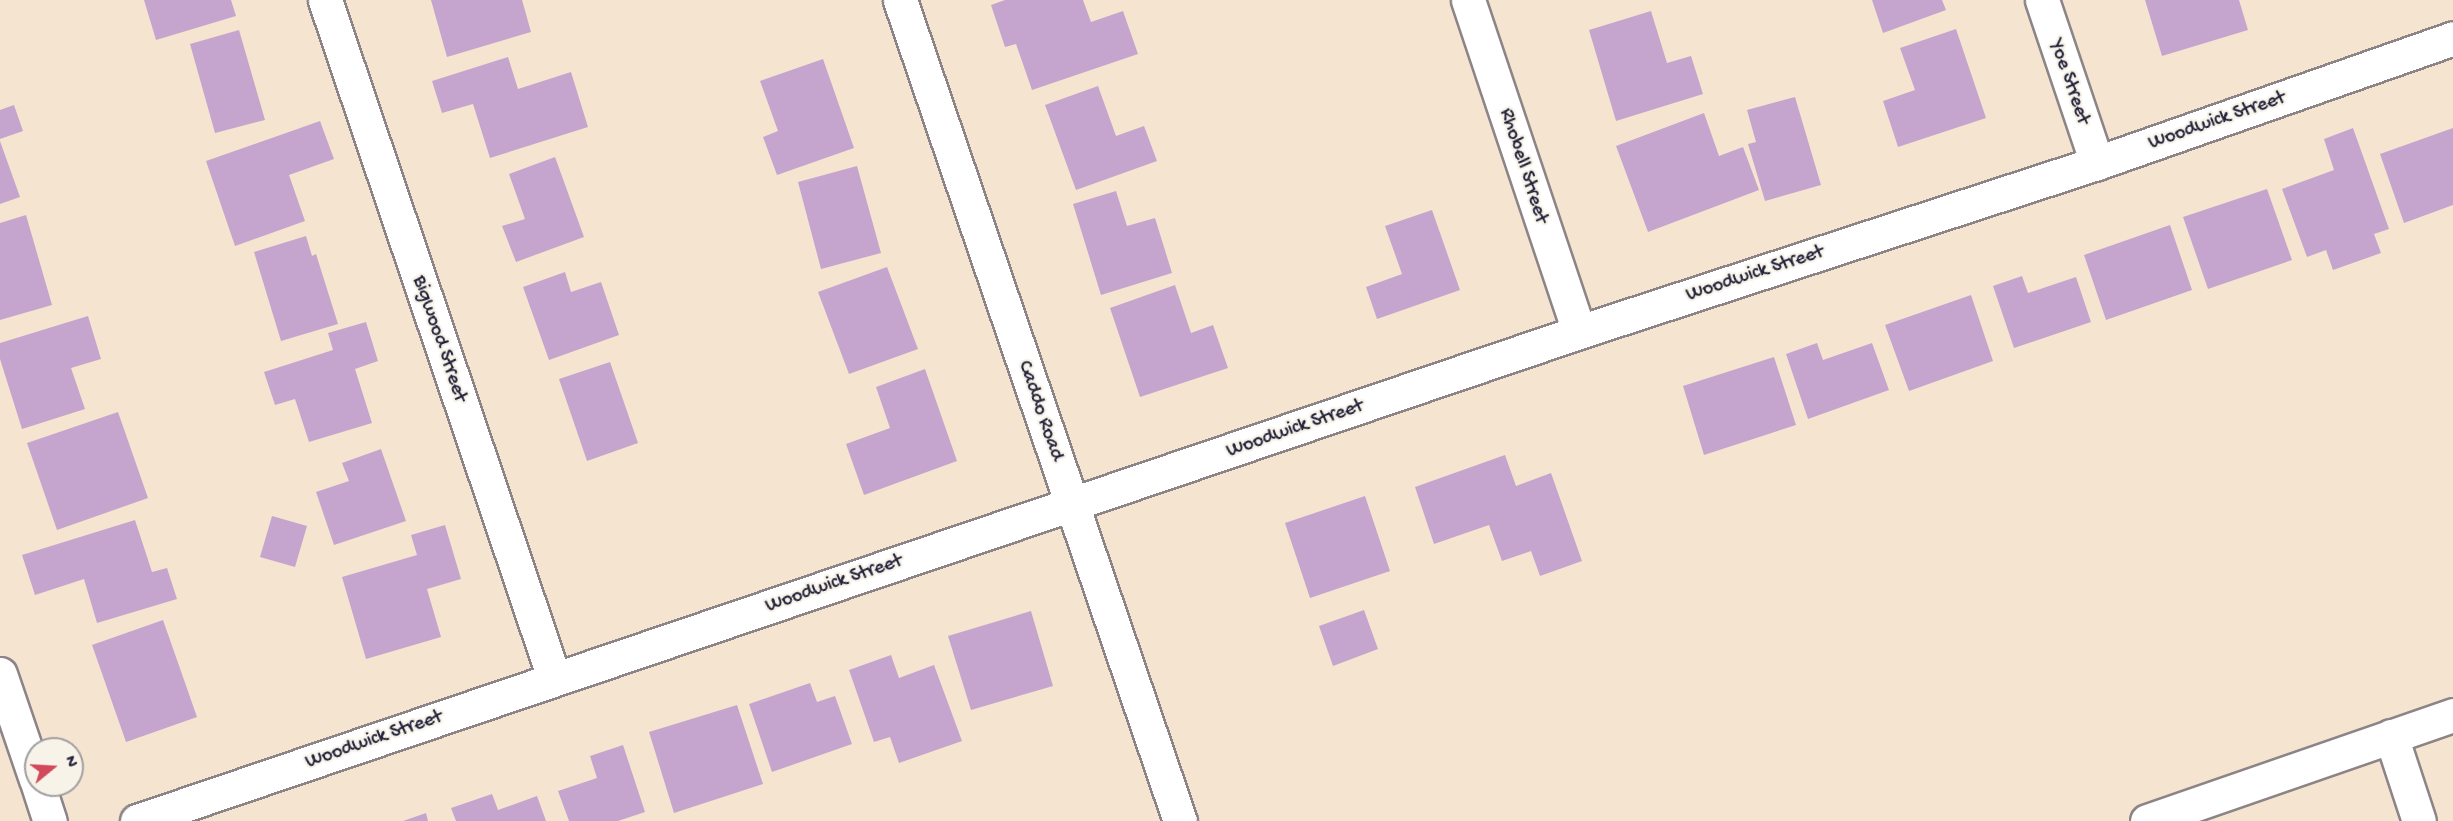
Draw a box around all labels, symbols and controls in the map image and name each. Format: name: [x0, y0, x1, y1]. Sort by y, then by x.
street label: Yoe Street: [2043, 36, 2095, 128]
street label: Woodwick Street: [2145, 86, 2289, 156]
street label: Rhobell Street: [1493, 106, 1553, 226]
street label: Woodwick Street: [1683, 240, 1827, 308]
street label: Bigwood Street: [406, 273, 472, 405]
street label: Caddo Road: [1012, 358, 1068, 464]
street label: Woodwick Street: [1223, 394, 1367, 464]
street label: Woodwick Street: [762, 549, 906, 619]
street label: Woodwick Street: [302, 705, 446, 775]
north arrow: [24, 737, 84, 797]
text: N: [59, 754, 80, 770]

